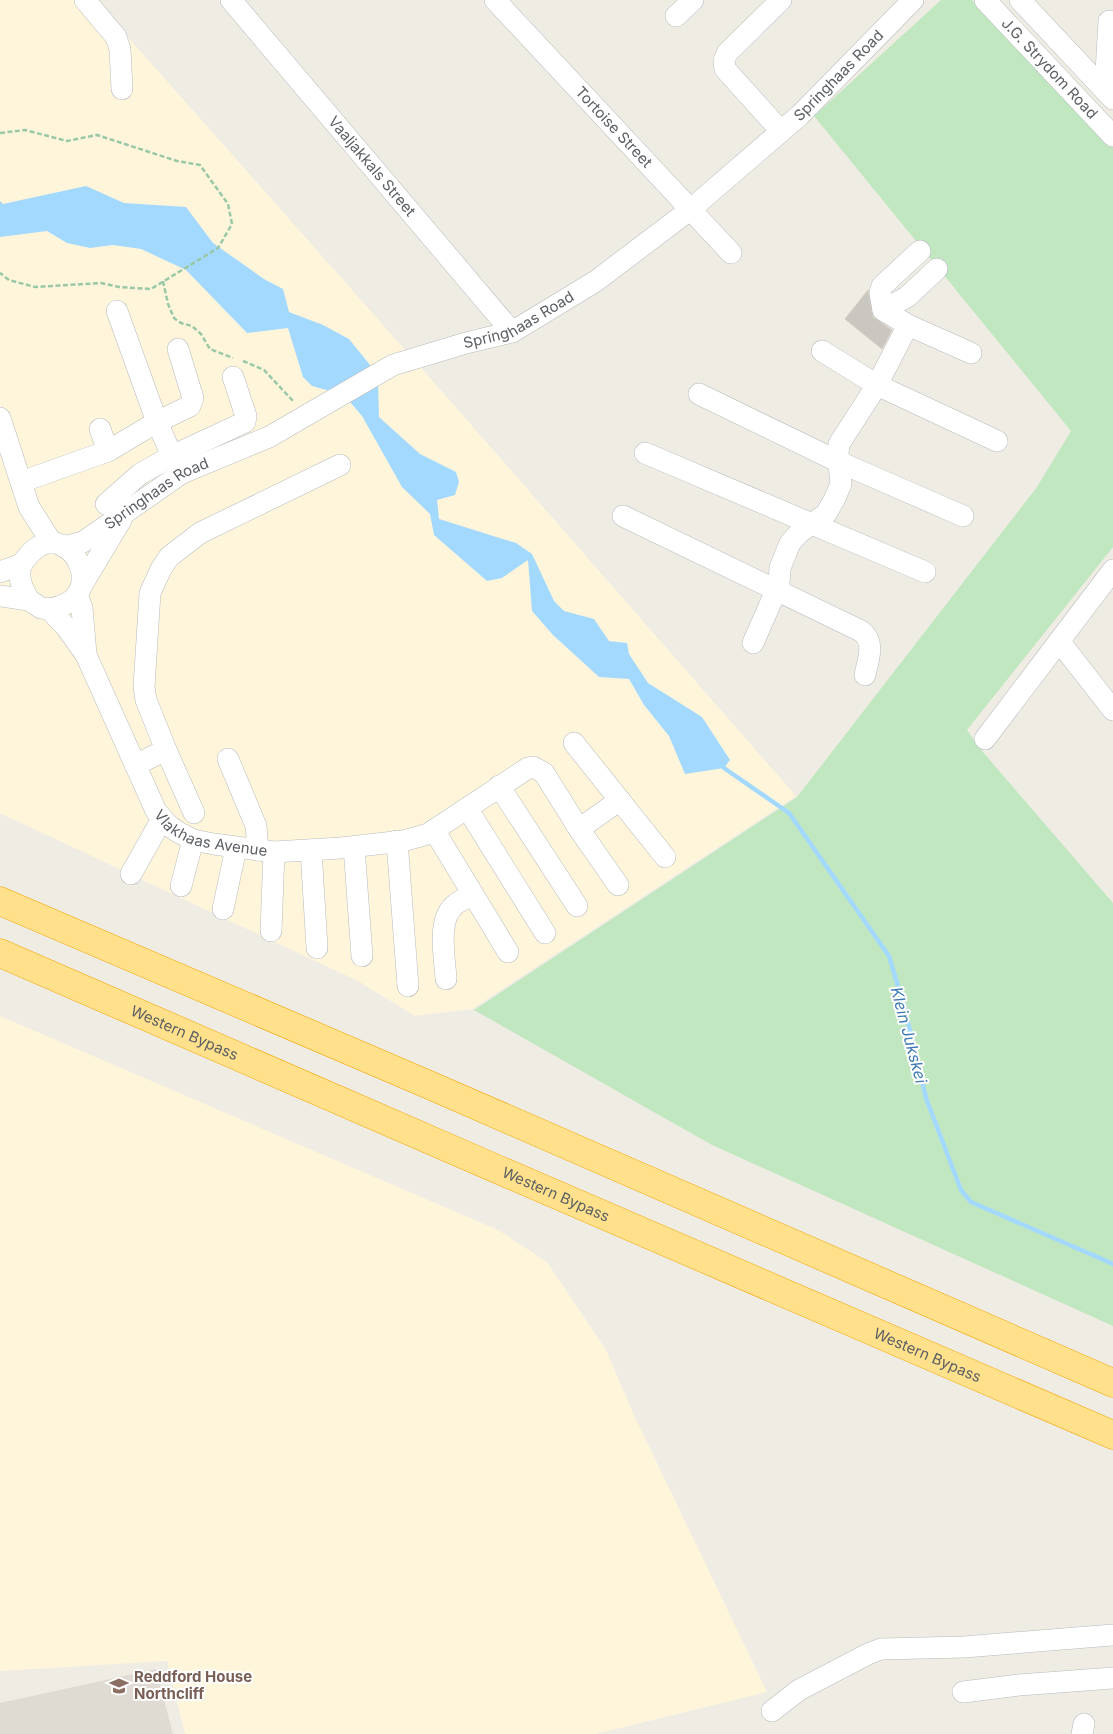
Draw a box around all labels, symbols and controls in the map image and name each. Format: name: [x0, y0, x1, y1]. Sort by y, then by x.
street label: J.G. Strydom Road: [998, 14, 1102, 123]
street label: Springhaas Road: [790, 26, 887, 125]
street label: Tortoise Street: [572, 82, 657, 171]
street label: Vaaljakkals Street: [325, 112, 420, 220]
street label: Springhaas Road: [461, 287, 577, 352]
street label: Springhaas Road: [100, 453, 211, 533]
street label: Vlakhaas Avenue: [150, 806, 269, 860]
water label: Klein Jukskei: [887, 985, 932, 1086]
street label: Western Bypass: [128, 1001, 241, 1064]
street label: Western Bypass: [499, 1162, 613, 1226]
street label: Western Bypass: [871, 1323, 984, 1386]
place label: Reddford House Northcliff: [134, 1667, 252, 1703]
school or university icon: Reddford House Northcliff: [108, 1675, 130, 1697]

